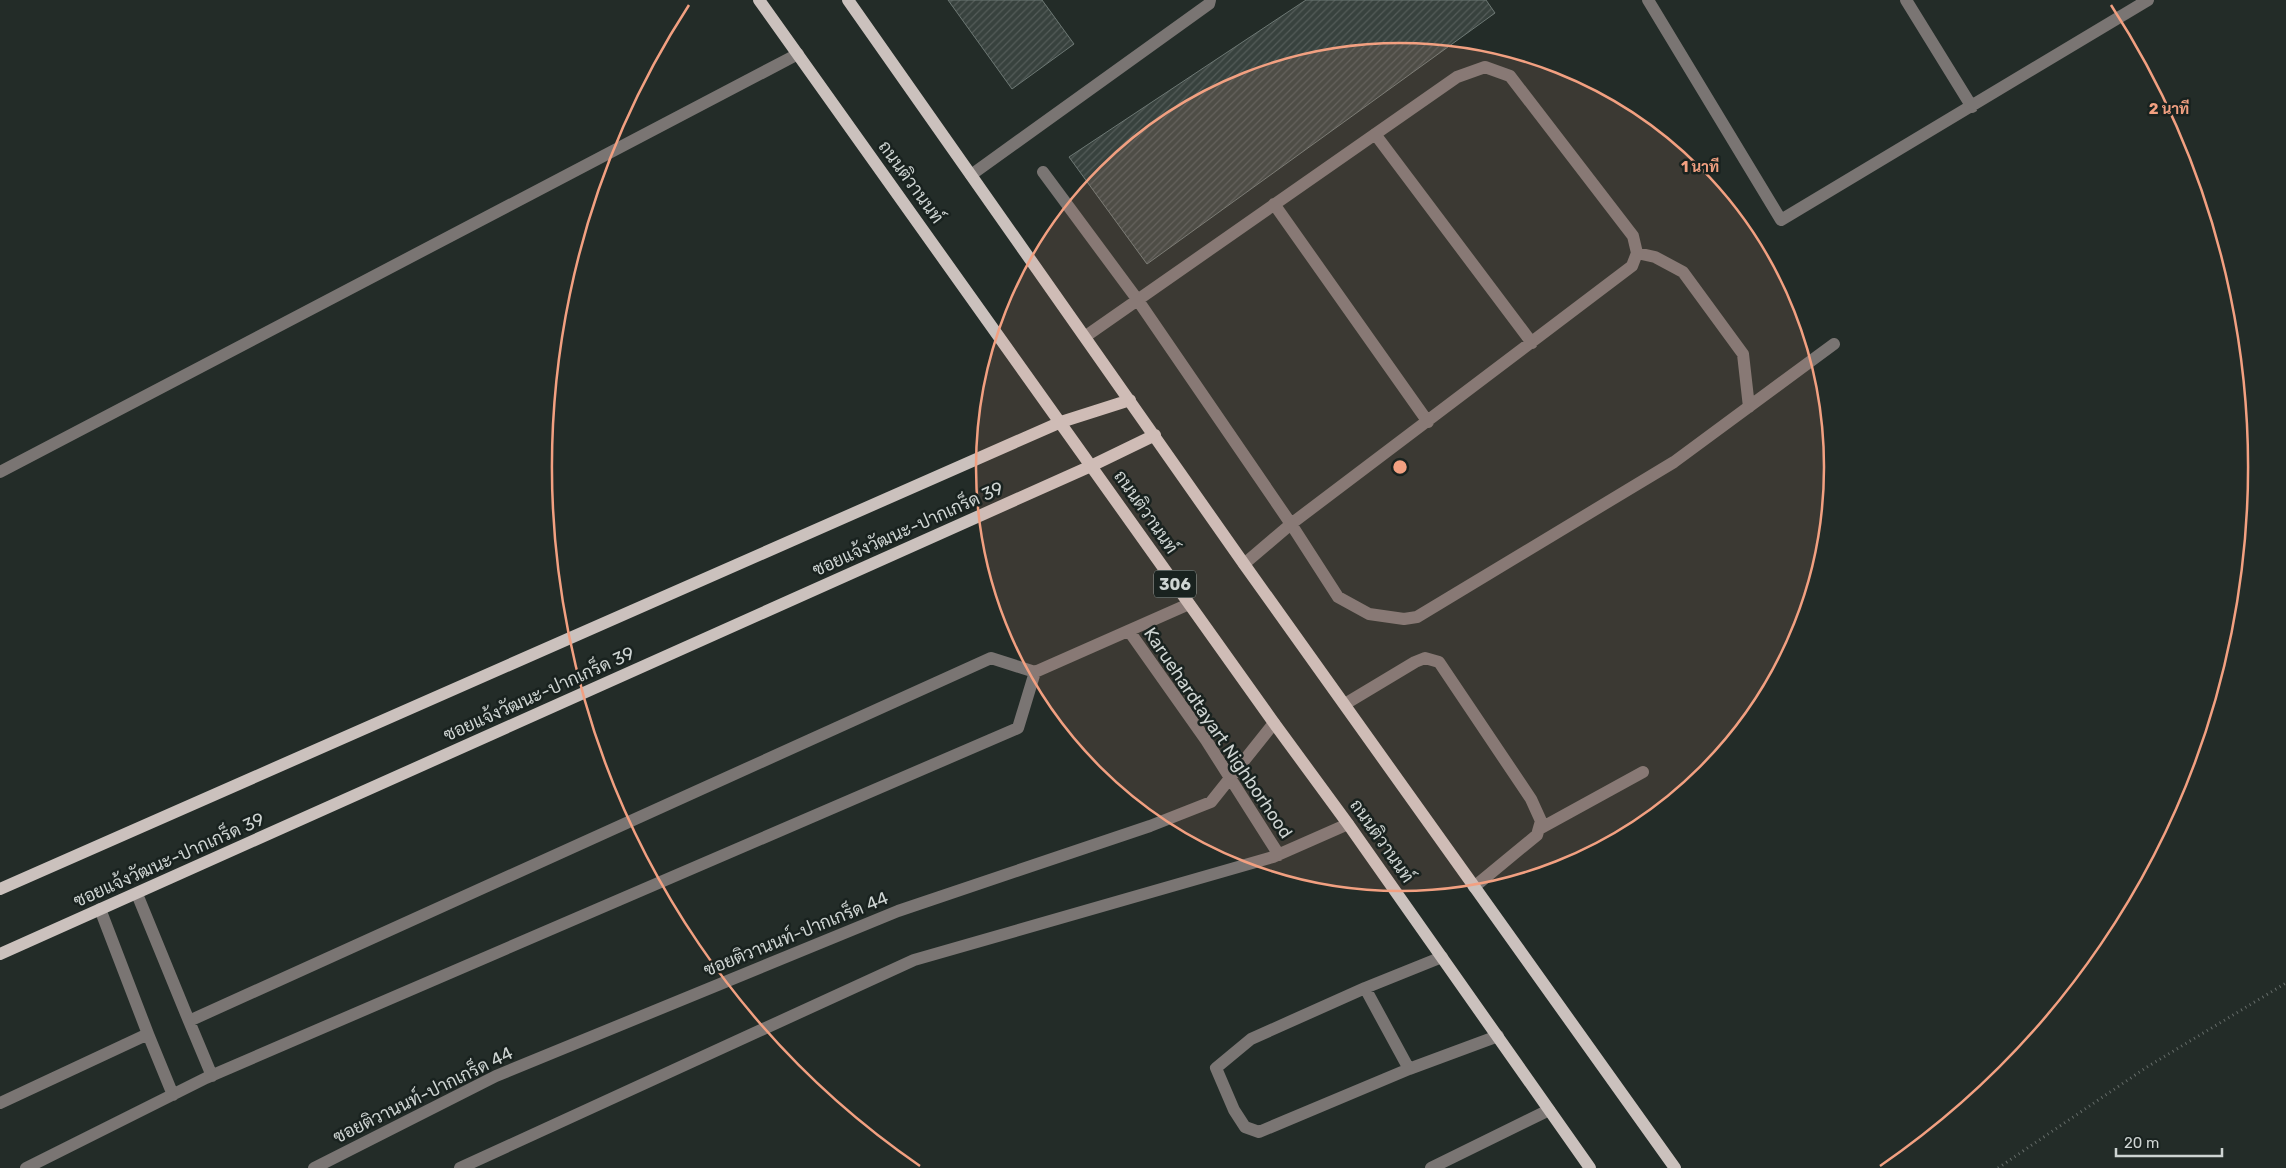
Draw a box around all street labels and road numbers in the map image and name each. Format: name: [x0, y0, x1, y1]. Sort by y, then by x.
street label: ถนนติวานนท์: [874, 135, 950, 228]
street label: ถนนติวานนท์: [1109, 465, 1184, 558]
street label: ซอยแจ้งวัฒนะ-ปากเกร็ด 39: [808, 474, 1007, 581]
road number: 306: [1154, 570, 1196, 598]
street label: Karuehardtayart Nighborhood: [1139, 623, 1297, 843]
street label: ซอยแจ้งวัฒนะ-ปากเกร็ด 39: [439, 639, 638, 746]
street label: ถนนติวานนท์: [1345, 794, 1420, 887]
street label: ซอยแจ้งวัฒนะ-ปากเกร็ด 39: [69, 805, 268, 912]
street label: ซอยติวานนท์-ปากเกร็ด 44: [699, 884, 892, 981]
street label: ซอยติวานนท์-ปากเกร็ด 44: [328, 1039, 516, 1148]

